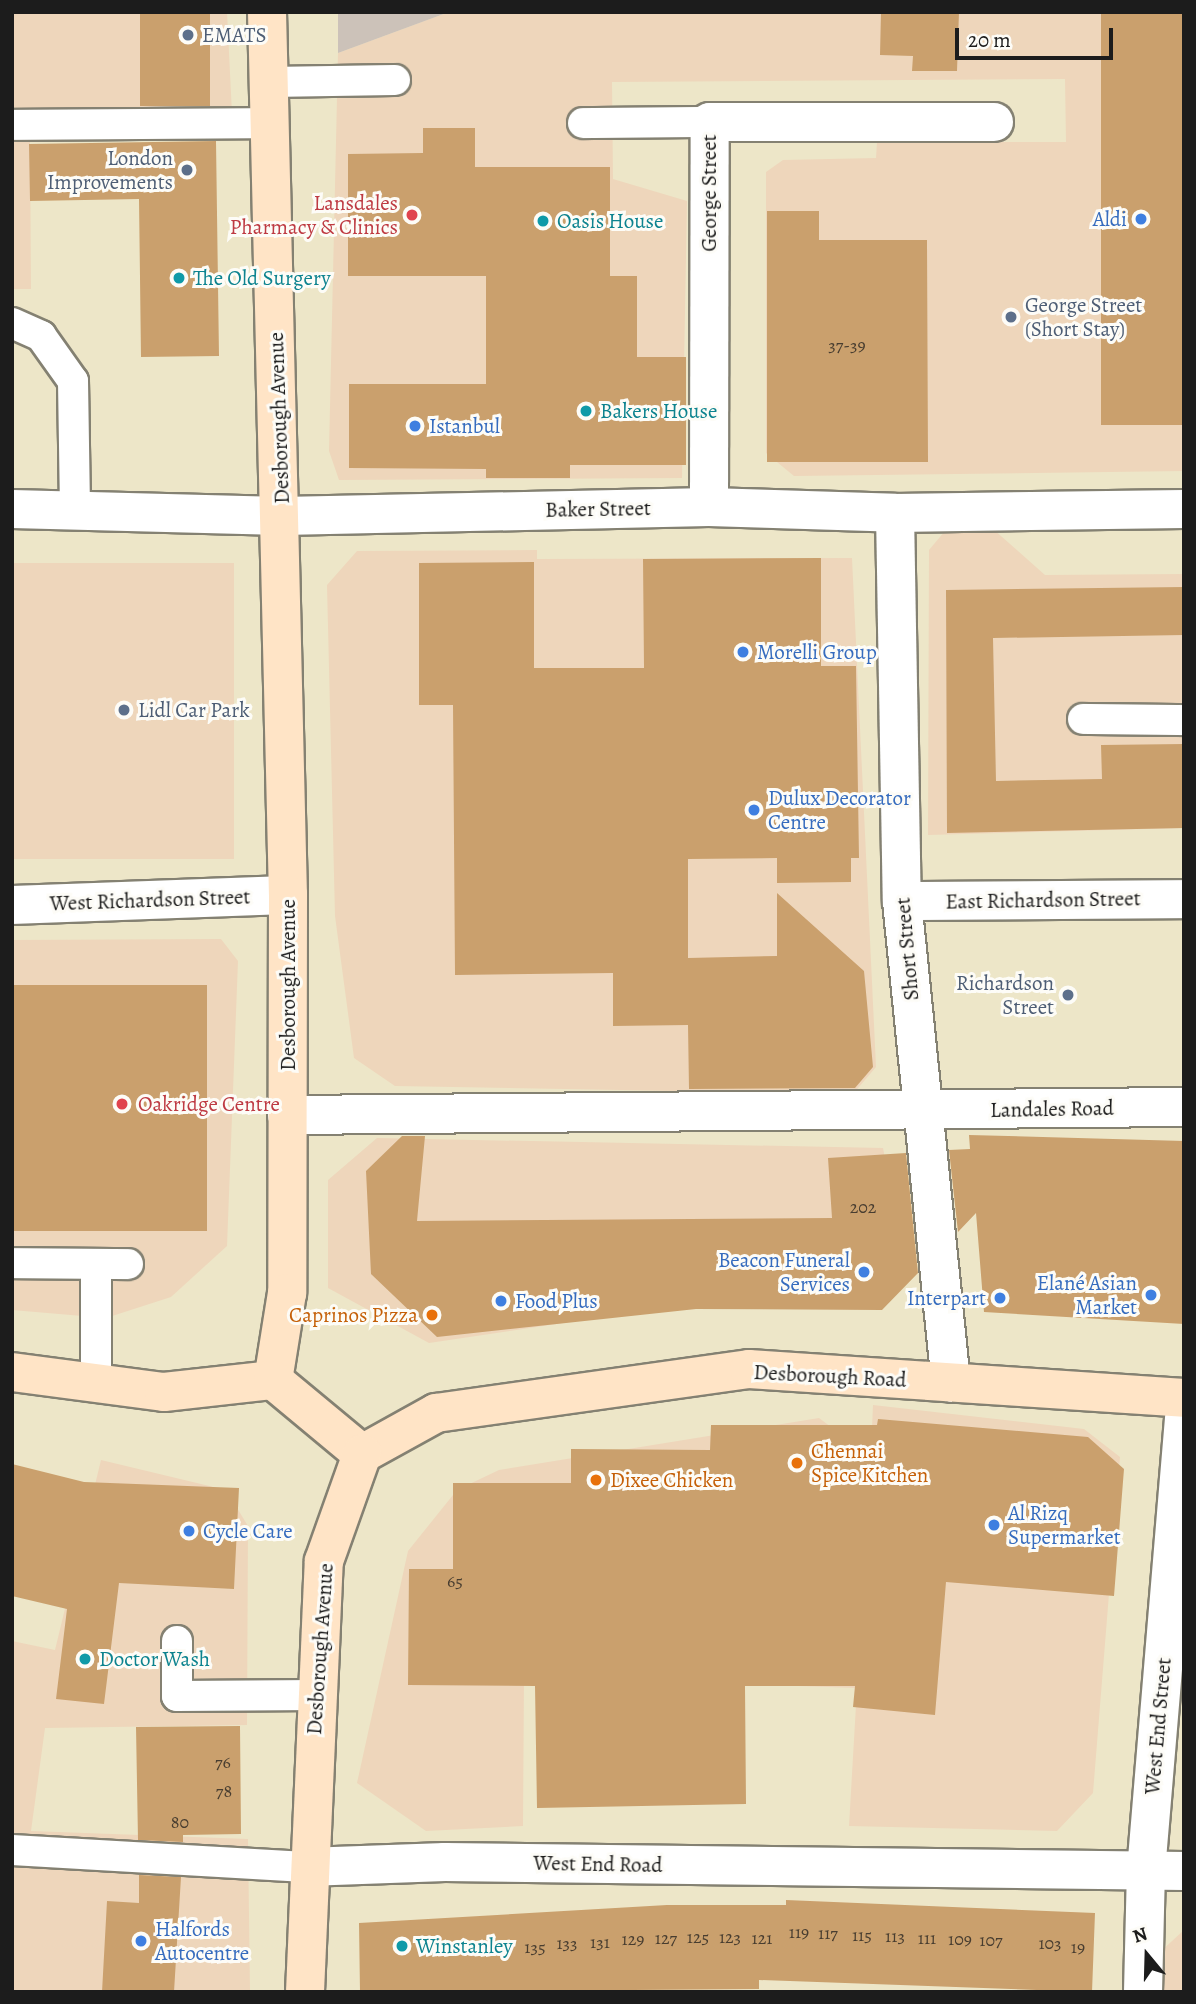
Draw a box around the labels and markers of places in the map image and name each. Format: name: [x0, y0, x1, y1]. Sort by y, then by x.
place label: EMATS: [202, 22, 267, 48]
marker: EMATS: [180, 27, 196, 43]
place label: London Improvements: [47, 145, 173, 195]
marker: London Improvements: [179, 162, 195, 178]
place label: Lansdales Pharmacy & Clinics: [230, 190, 398, 240]
place label: Aldi: [1093, 206, 1127, 232]
marker: Lansdales Pharmacy & Clinics: [404, 207, 420, 223]
place label: Oasis House: [557, 208, 663, 234]
marker: Aldi: [1133, 211, 1149, 227]
marker: Oasis House: [535, 213, 551, 229]
place label: The Old Surgery: [193, 265, 331, 291]
marker: The Old Surgery: [171, 270, 187, 286]
place label: George Street (Short Stay): [1025, 292, 1142, 342]
marker: George Street (Short Stay): [1003, 309, 1019, 325]
place label: Bakers House: [600, 398, 717, 424]
marker: Bakers House: [578, 403, 594, 419]
place label: Istanbul: [429, 413, 500, 439]
marker: Istanbul: [407, 418, 423, 434]
place label: Morelli Group: [757, 639, 877, 665]
marker: Morelli Group: [735, 644, 751, 660]
place label: Lidl Car Park: [138, 697, 250, 723]
marker: Lidl Car Park: [116, 702, 132, 718]
place label: Dulux Decorator Centre: [768, 785, 911, 835]
marker: Dulux Decorator Centre: [746, 802, 762, 818]
place label: Richardson Street: [956, 970, 1054, 1020]
marker: Richardson Street: [1060, 987, 1076, 1003]
place label: Oakridge Centre: [138, 1091, 280, 1117]
marker: Oakridge Centre: [112, 1094, 132, 1114]
place label: Beacon Funeral Services: [718, 1247, 850, 1297]
marker: Beacon Funeral Services: [856, 1264, 872, 1280]
place label: Elané Asian Market: [1037, 1270, 1137, 1320]
place label: Interpart: [907, 1285, 986, 1311]
marker: Elané Asian Market: [1143, 1287, 1159, 1303]
place label: Food Plus: [515, 1288, 598, 1314]
marker: Interpart: [992, 1290, 1008, 1306]
marker: Food Plus: [493, 1293, 509, 1309]
place label: Caprinos Pizza: [289, 1302, 418, 1328]
marker: Caprinos Pizza: [424, 1307, 440, 1323]
place label: Chennai Spice Kitchen: [811, 1438, 928, 1488]
marker: Chennai Spice Kitchen: [789, 1455, 805, 1471]
place label: Dixee Chicken: [610, 1467, 733, 1493]
marker: Dixee Chicken: [588, 1472, 604, 1488]
place label: Al Rizq Supermarket: [1008, 1500, 1121, 1550]
marker: Al Rizq Supermarket: [986, 1517, 1002, 1533]
place label: Cycle Care: [203, 1518, 293, 1544]
marker: Cycle Care: [181, 1523, 197, 1539]
place label: Doctor Wash: [99, 1646, 210, 1672]
marker: Doctor Wash: [77, 1651, 93, 1667]
place label: Halfords Autocentre: [155, 1916, 249, 1966]
marker: Halfords Autocentre: [133, 1933, 149, 1949]
place label: Winstanley: [416, 1933, 513, 1959]
marker: Winstanley: [394, 1938, 410, 1954]

